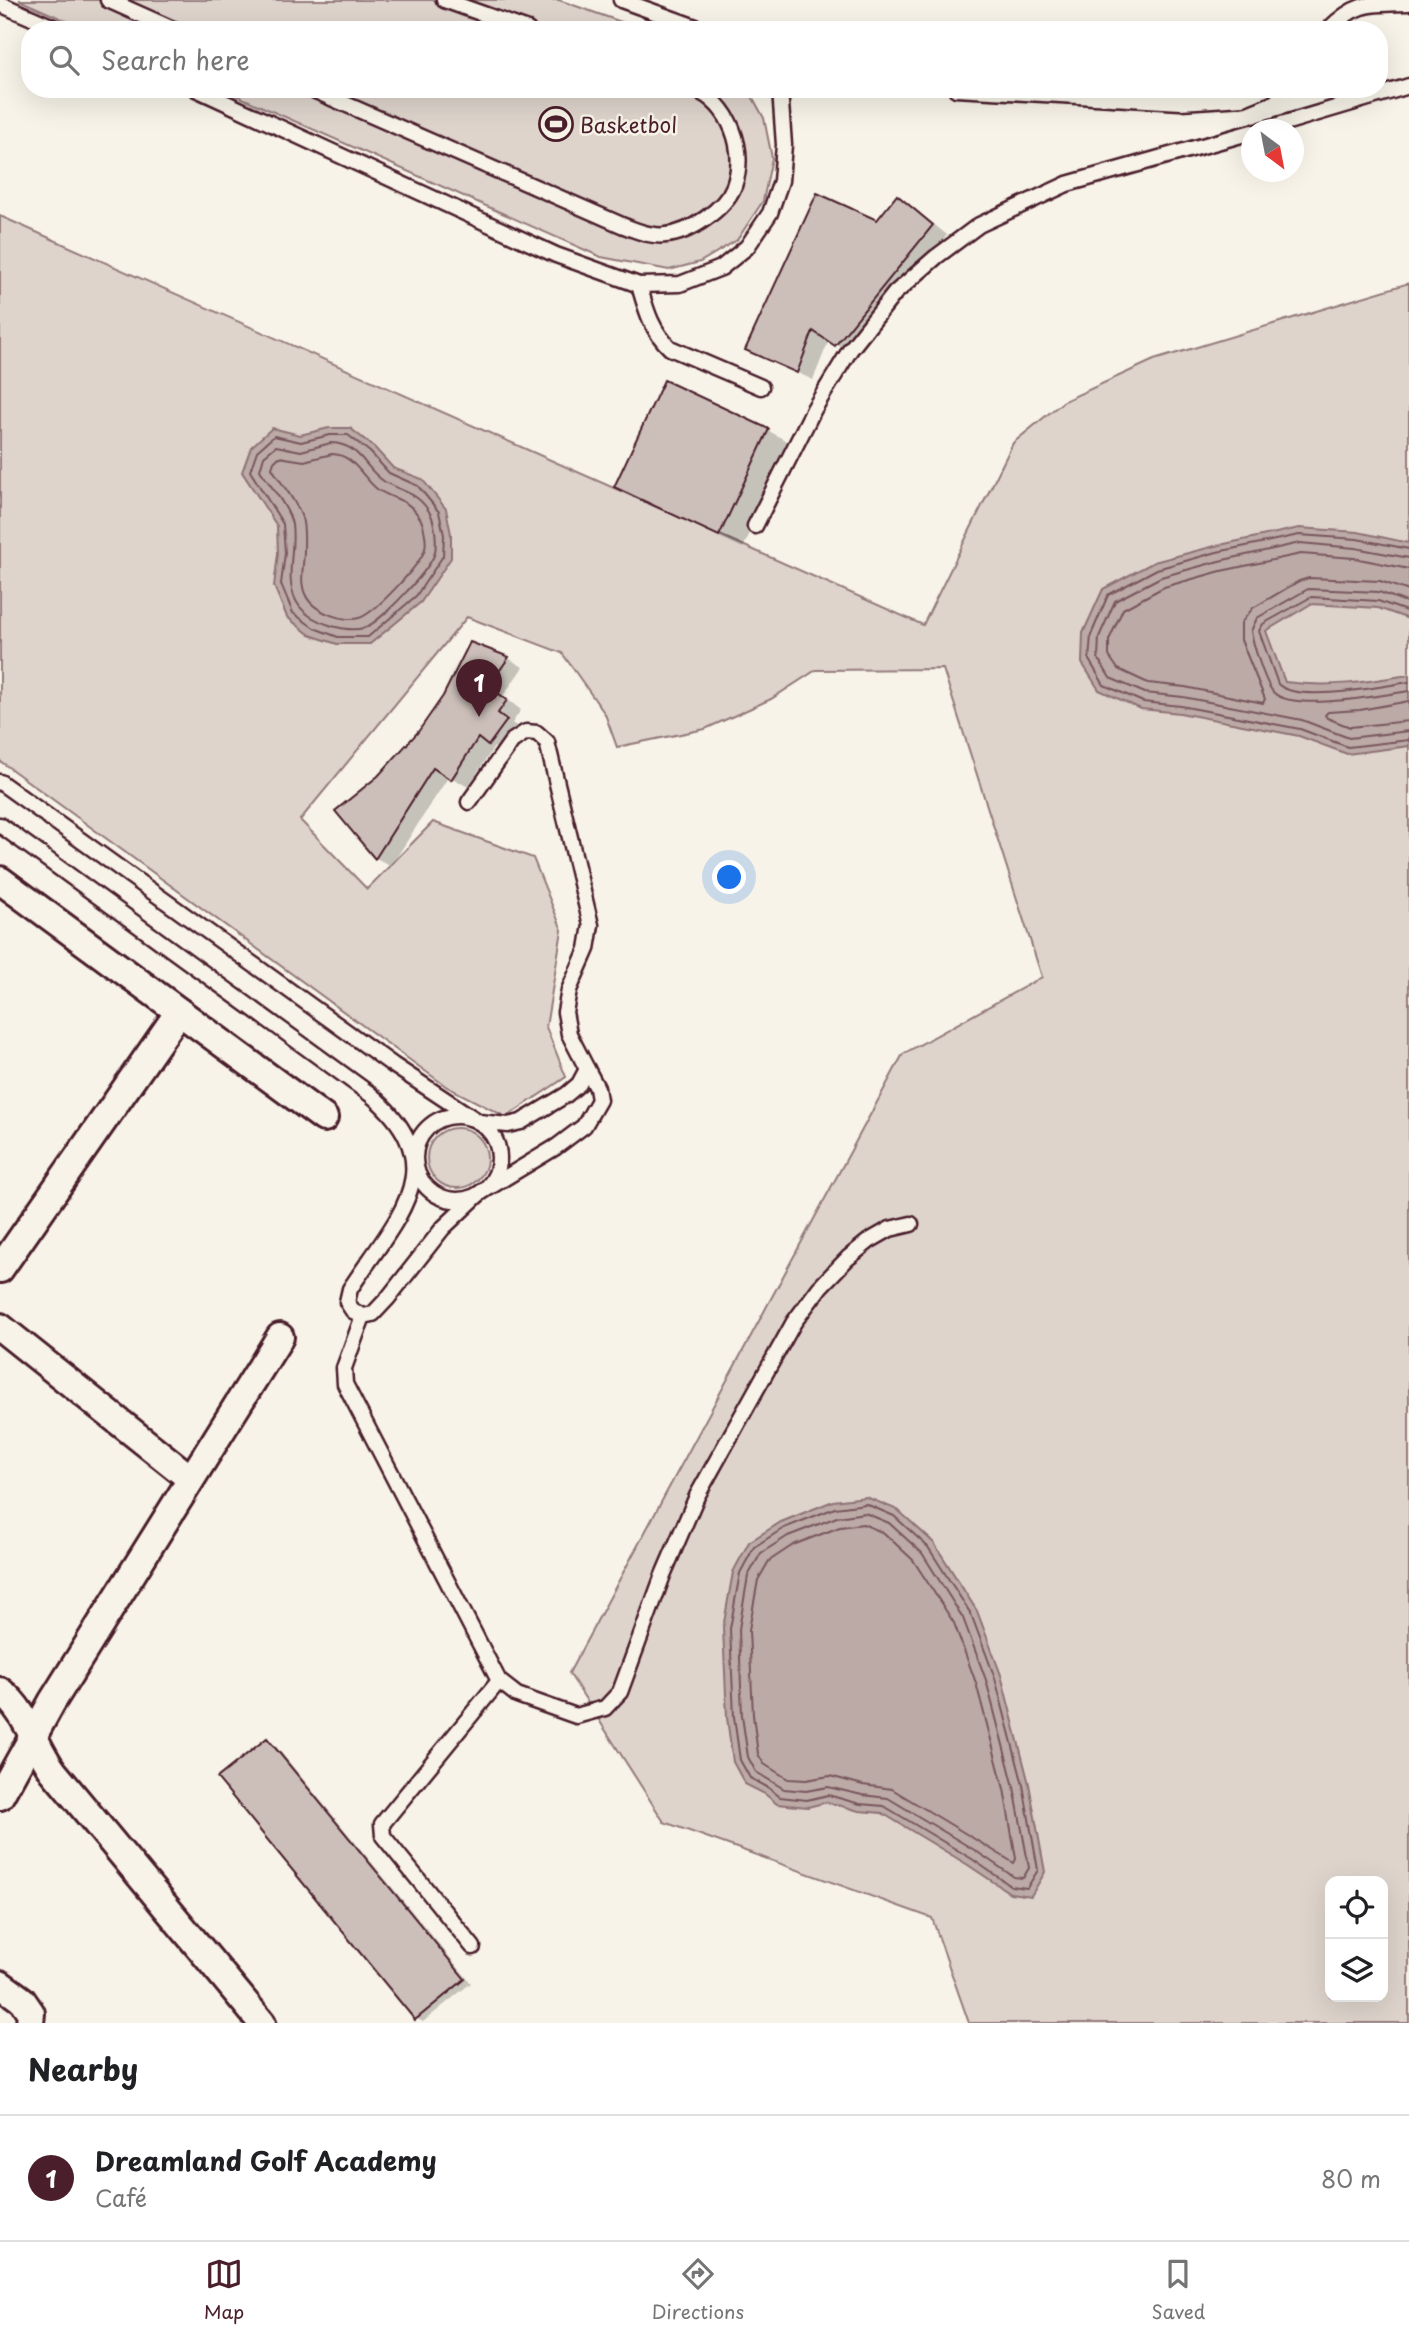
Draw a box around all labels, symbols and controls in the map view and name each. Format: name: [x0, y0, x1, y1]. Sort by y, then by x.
search box: [21, 21, 1388, 98]
text: Search here: [101, 40, 250, 79]
icon: search: [45, 41, 83, 79]
sports icon: Basketbol: [537, 105, 575, 143]
place label: Basketbol: [580, 108, 677, 140]
north arrow: [1241, 119, 1304, 182]
pin: 1: [456, 659, 502, 717]
your location: [712, 860, 746, 894]
map controls: [1325, 1876, 1388, 2002]
button: locate: [1325, 1876, 1388, 1939]
button: layers: [1325, 1939, 1388, 2002]
text: Nearby: [28, 2046, 138, 2091]
text: Dreamland Golf Academy: [95, 2141, 437, 2180]
text: 1: [46, 2161, 57, 2196]
text: 80 m: [1321, 2161, 1381, 2196]
text: Café: [95, 2180, 147, 2215]
tab: Map: [204, 2255, 244, 2325]
tab: Directions: [652, 2255, 744, 2325]
tab: Saved: [1151, 2255, 1205, 2325]

